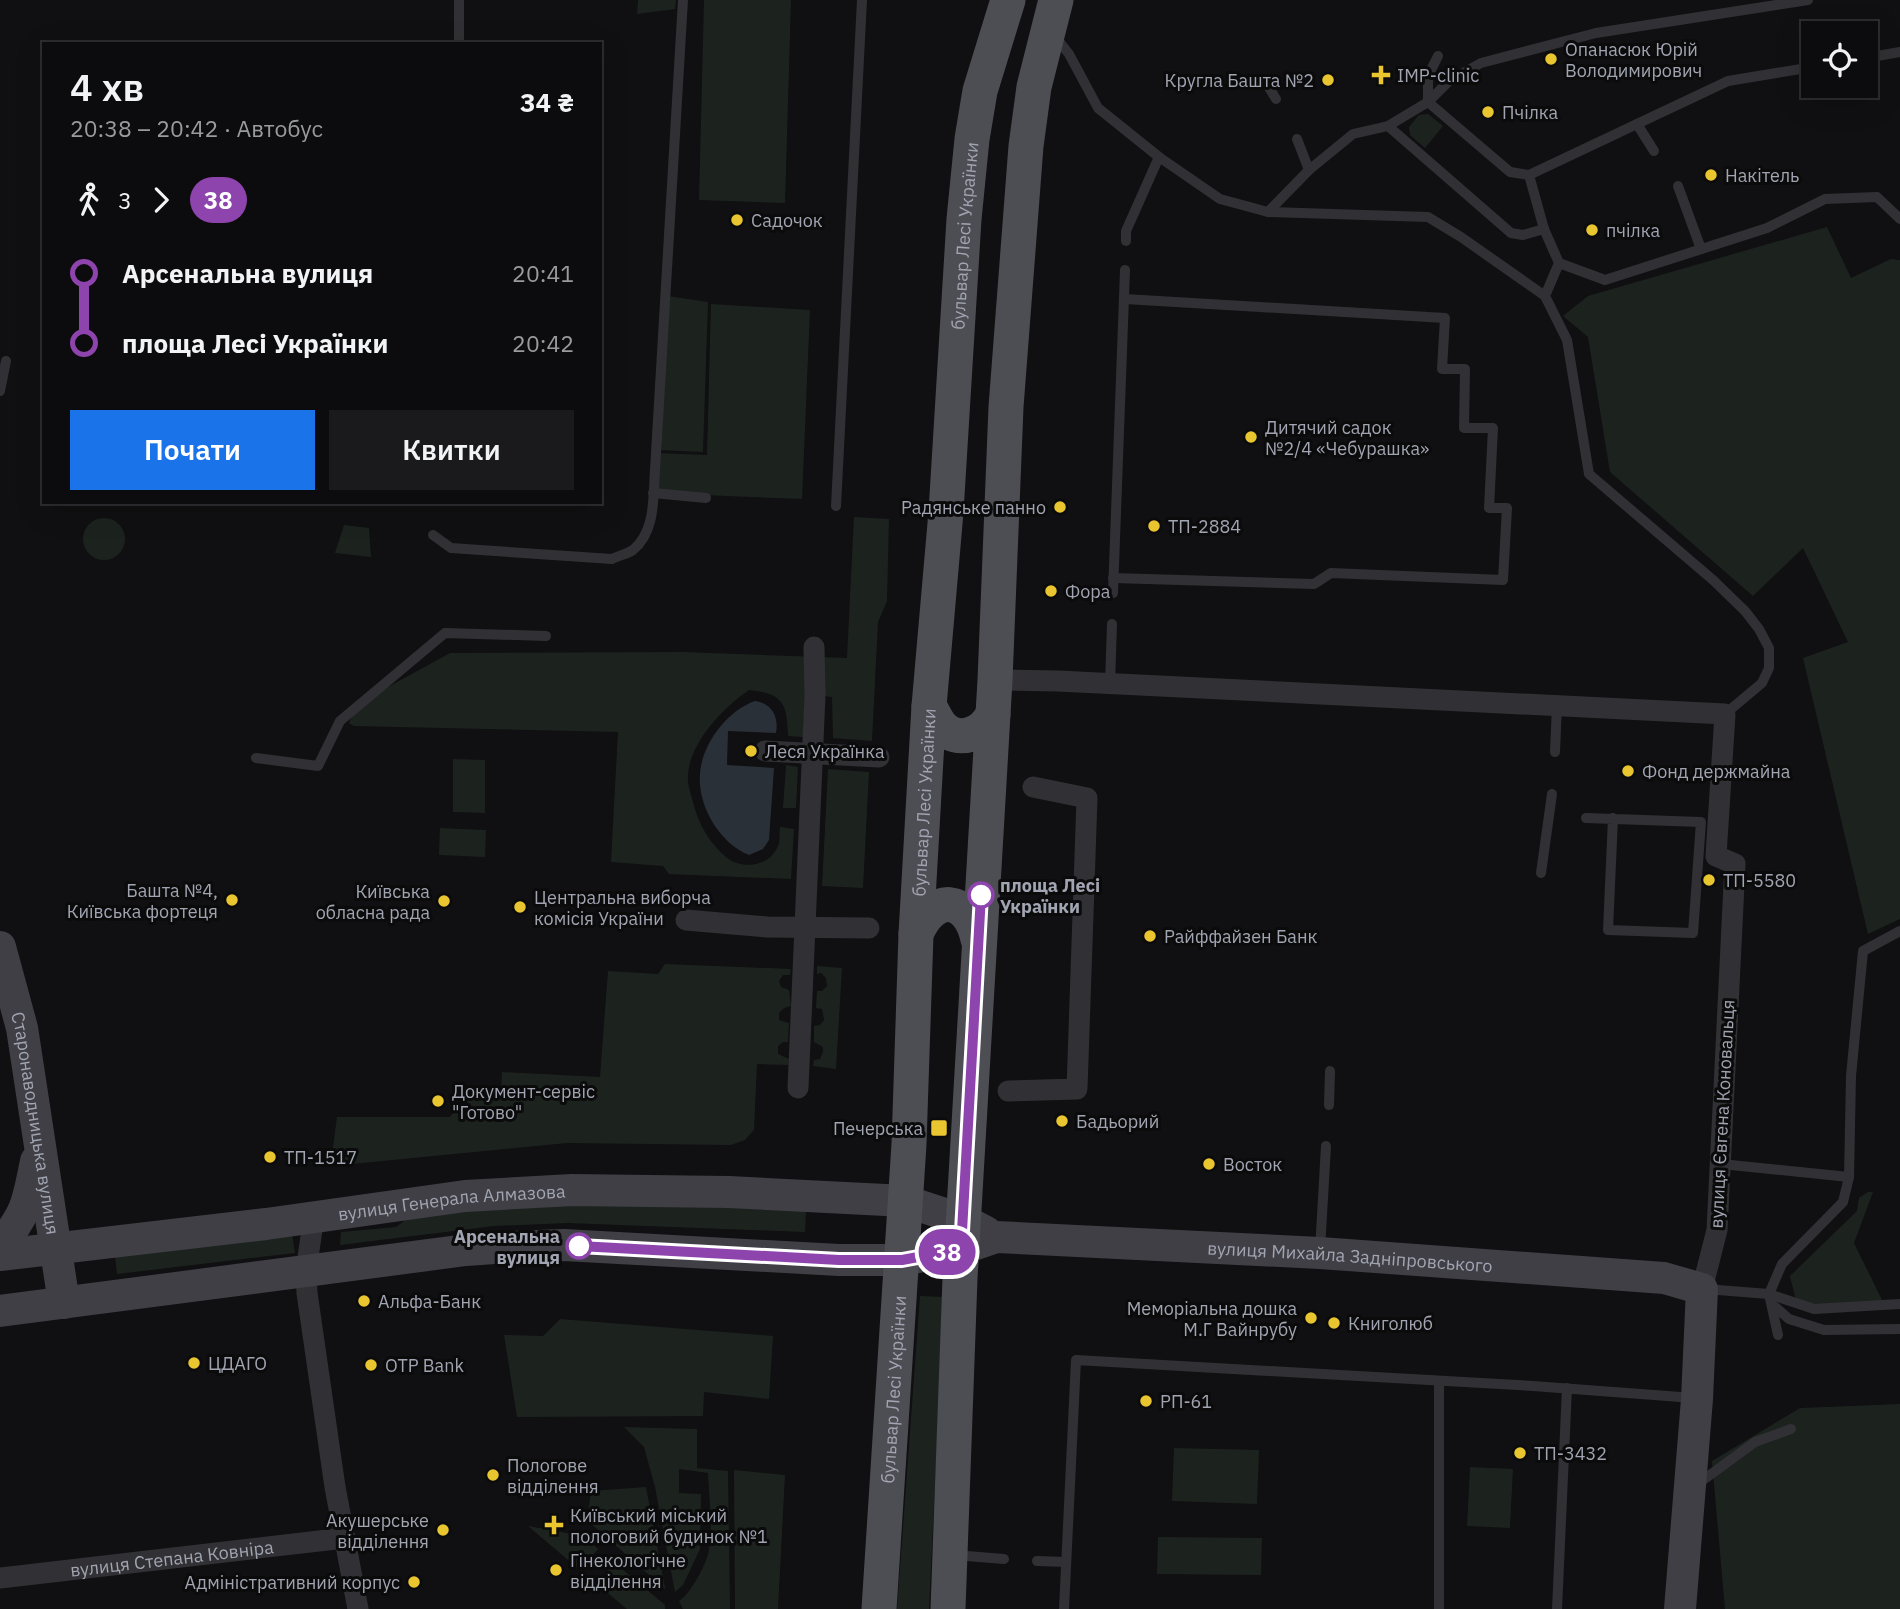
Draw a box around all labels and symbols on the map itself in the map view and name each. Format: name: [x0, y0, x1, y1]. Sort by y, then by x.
place label: Опанасюк Юрій Володимирович: [1565, 38, 1702, 82]
marker: Опанасюк Юрій Володимирович: [1543, 51, 1559, 67]
place label: IMP-clinic: [1397, 64, 1479, 87]
marker: IMP-clinic: [1371, 65, 1391, 85]
place label: Кругла Башта №2: [1165, 69, 1314, 92]
marker: Кругла Башта №2: [1320, 72, 1336, 88]
place label: Пчілка: [1502, 101, 1559, 124]
marker: Пчілка: [1480, 104, 1496, 120]
street label: бульвар Лесі Українки: [946, 141, 983, 330]
place label: Накітель: [1725, 164, 1799, 187]
marker: Накітель: [1703, 167, 1719, 183]
place label: Садочок: [751, 209, 823, 232]
marker: Садочок: [729, 212, 745, 228]
place label: пчілка: [1606, 219, 1660, 242]
marker: пчілка: [1584, 222, 1600, 238]
place label: Дитячий садок №2/4 «Чебурашка»: [1265, 416, 1429, 460]
marker: Дитячий садок №2/4 «Чебурашка»: [1243, 429, 1259, 445]
place label: Радянське панно: [901, 496, 1046, 519]
marker: Радянське панно: [1052, 499, 1068, 515]
place label: ТП-2884: [1168, 515, 1241, 538]
marker: ТП-2884: [1146, 518, 1162, 534]
place label: Фора: [1065, 580, 1111, 603]
marker: Фора: [1043, 583, 1059, 599]
street label: бульвар Лесі Українки: [907, 708, 940, 897]
place label: Леся Українка: [765, 740, 885, 763]
marker: Леся Українка: [743, 743, 759, 759]
place label: Фонд держмайна: [1642, 760, 1791, 783]
marker: Фонд держмайна: [1620, 763, 1636, 779]
place label: ТП-5580: [1723, 869, 1796, 892]
marker: ТП-5580: [1701, 872, 1717, 888]
place label: площа Лесі Українки: [1000, 874, 1100, 918]
place label: Башта №4, Київська фортеця: [67, 879, 218, 923]
place label: Київська обласна рада: [316, 880, 430, 924]
marker: площа Лесі Українки: [968, 882, 994, 908]
place label: Центральна виборча комісія України: [534, 886, 711, 930]
marker: Башта №4, Київська фортеця: [224, 892, 240, 908]
marker: Київська обласна рада: [436, 893, 452, 909]
marker: Центральна виборча комісія України: [512, 899, 528, 915]
place label: Райффайзен Банк: [1164, 925, 1318, 948]
marker: Райффайзен Банк: [1142, 928, 1158, 944]
street label: вулиця Євгена Коновальця: [1705, 999, 1739, 1229]
street label: Старонаводницька вулиця: [7, 1009, 65, 1236]
place label: Документ-сервіс "Готово": [452, 1080, 595, 1124]
marker: Документ-сервіс "Готово": [430, 1093, 446, 1109]
place label: Бадьорий: [1076, 1110, 1159, 1133]
marker: Бадьорий: [1054, 1113, 1070, 1129]
place label: Печерська: [833, 1117, 923, 1140]
marker: Печерська: [929, 1118, 949, 1138]
place label: ТП-1517: [284, 1146, 357, 1169]
marker: ТП-1517: [262, 1149, 278, 1165]
place label: Восток: [1223, 1153, 1282, 1176]
marker: Восток: [1201, 1156, 1217, 1172]
street label: вулиця Генерала Алмазова: [336, 1179, 566, 1225]
place label: Арсенальна вулиця: [454, 1225, 560, 1269]
line badge: 38: [916, 1229, 978, 1275]
marker: Арсенальна вулиця: [566, 1233, 592, 1259]
street label: вулиця Михайла Задніпровського: [1207, 1236, 1493, 1277]
place label: Альфа-Банк: [378, 1290, 481, 1313]
marker: Альфа-Банк: [356, 1293, 372, 1309]
street label: бульвар Лесі Українки: [876, 1295, 911, 1484]
place label: Меморіальна дошка М.Г Вайнрубу: [1127, 1297, 1297, 1341]
marker: Меморіальна дошка М.Г Вайнрубу: [1303, 1310, 1319, 1326]
place label: Книголюб: [1348, 1312, 1433, 1335]
marker: Книголюб: [1326, 1315, 1342, 1331]
place label: ЦДАГО: [208, 1352, 267, 1375]
place label: OTP Bank: [385, 1354, 464, 1377]
marker: ЦДАГО: [186, 1355, 202, 1371]
marker: OTP Bank: [363, 1357, 379, 1373]
place label: РП-61: [1160, 1390, 1212, 1413]
marker: РП-61: [1138, 1393, 1154, 1409]
place label: ТП-3432: [1534, 1442, 1607, 1465]
marker: ТП-3432: [1512, 1445, 1528, 1461]
place label: Пологове відділення: [507, 1454, 599, 1498]
marker: Пологове відділення: [485, 1467, 501, 1483]
place label: Київський міський пологовий будинок №1: [570, 1504, 768, 1548]
place label: Акушерське відділення: [326, 1509, 429, 1553]
marker: Київський міський пологовий будинок №1: [544, 1515, 564, 1535]
marker: Акушерське відділення: [435, 1522, 451, 1538]
street label: вулиця Степана Ковніра: [69, 1535, 275, 1581]
place label: Гінекологічне відділення: [570, 1549, 686, 1593]
marker: Гінекологічне відділення: [548, 1562, 564, 1578]
place label: Адміністративний корпус: [185, 1571, 400, 1594]
marker: Адміністративний корпус: [406, 1574, 422, 1590]

